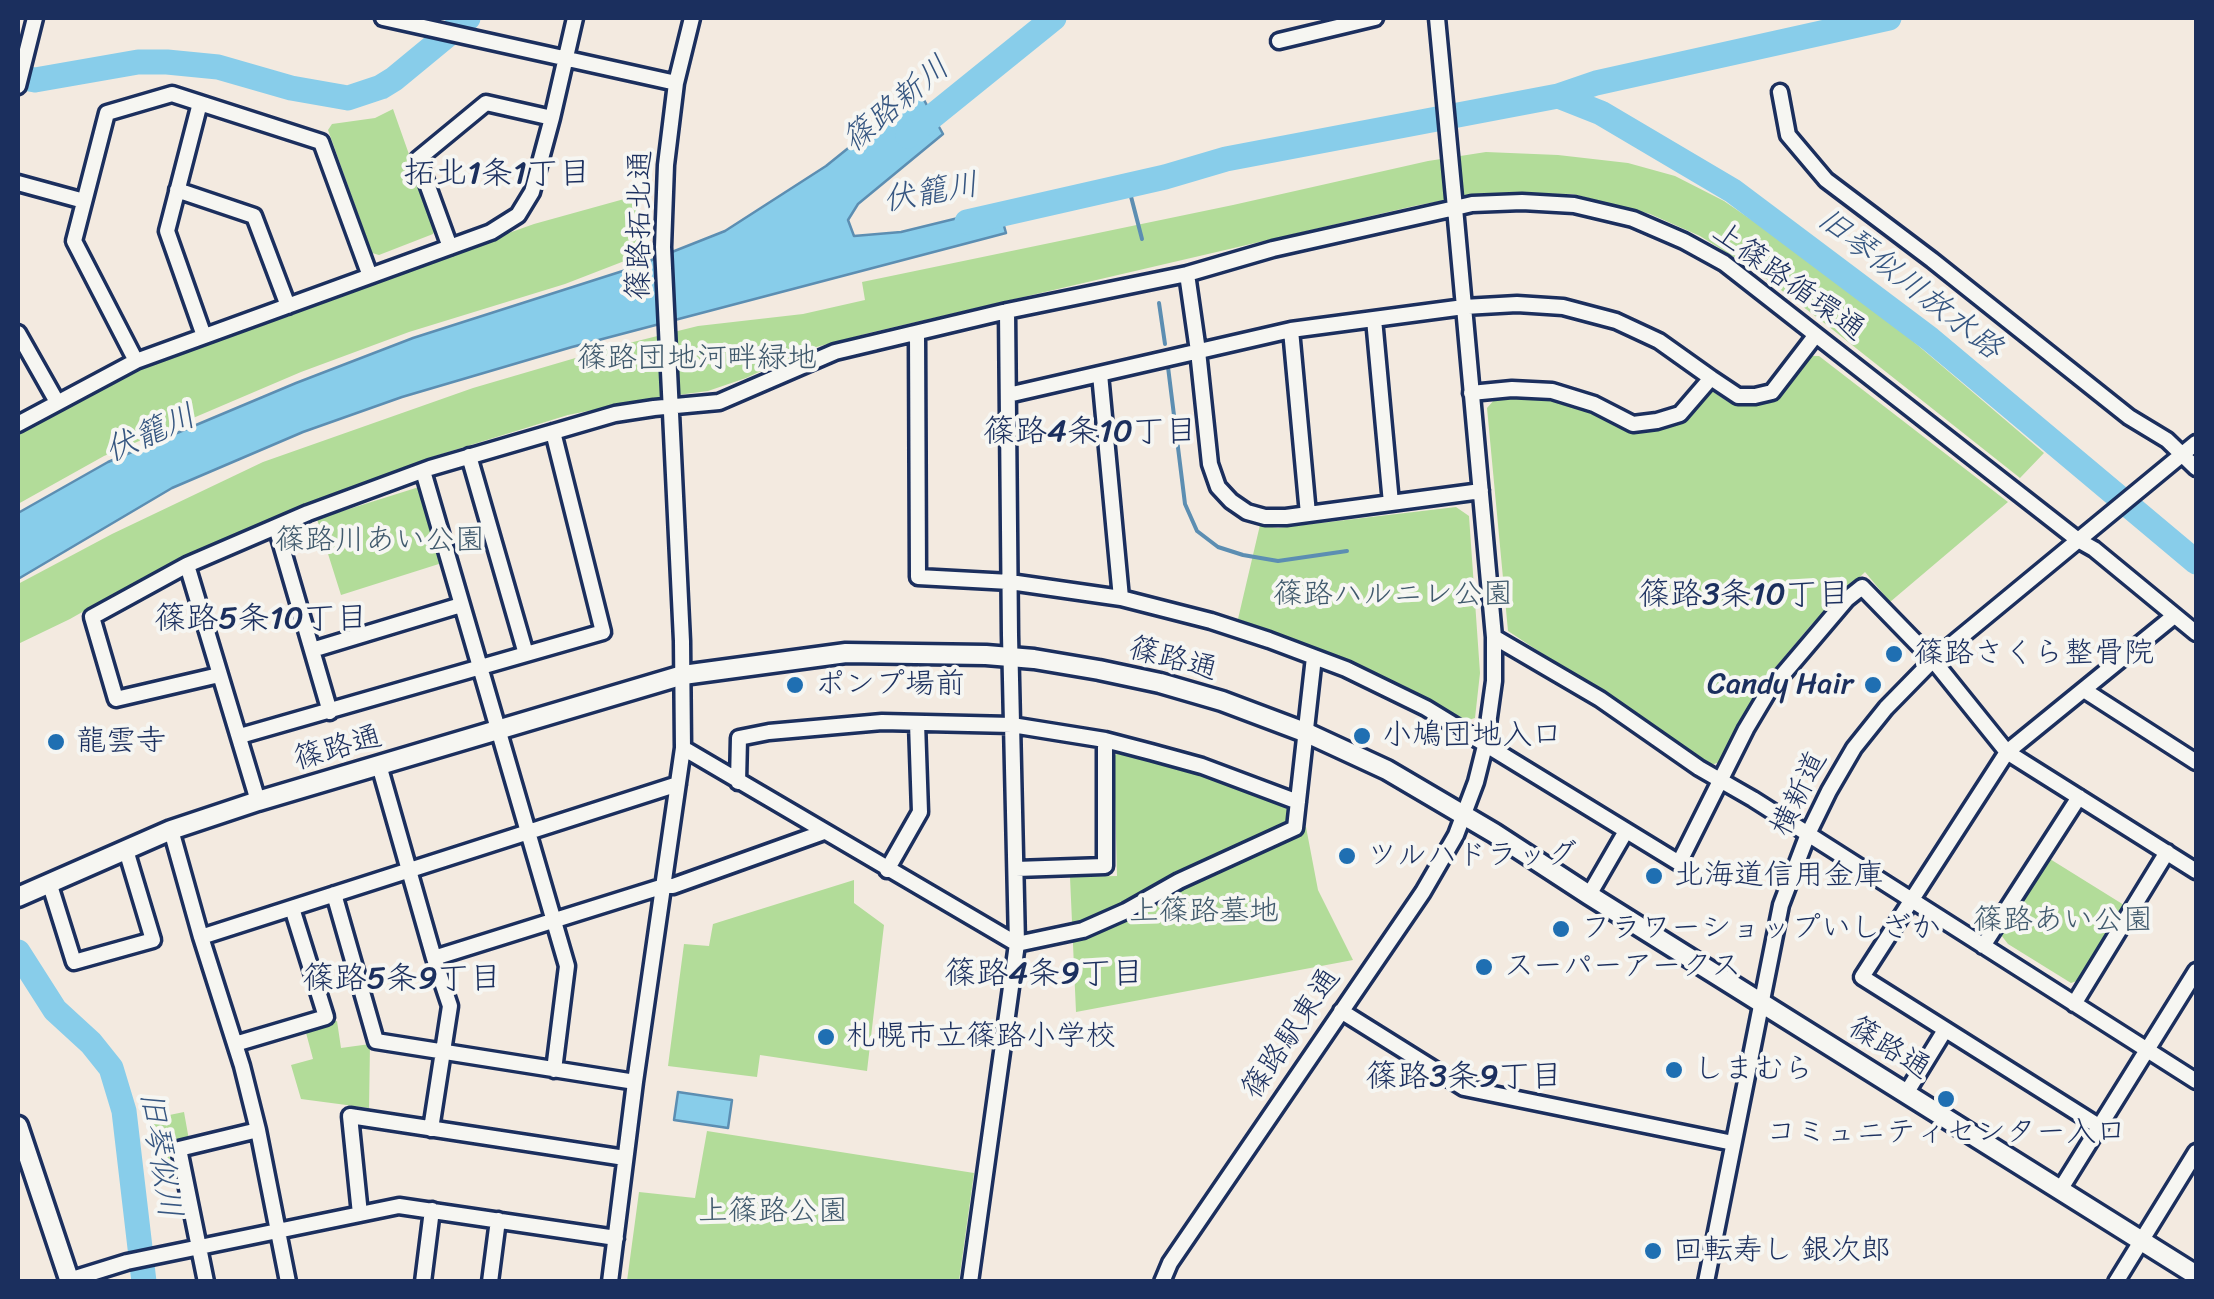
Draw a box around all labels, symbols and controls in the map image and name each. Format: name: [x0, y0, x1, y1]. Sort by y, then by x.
water label: 篠路新川: [836, 49, 958, 161]
street label: 篠路拓北通: [622, 150, 660, 300]
district label: 拓北1条1丁目: [403, 156, 591, 194]
water label: 伏籠川: [880, 167, 982, 221]
water label: 旧琴似川放水路: [1809, 201, 2009, 369]
street label: 上篠路循環通: [1705, 215, 1871, 349]
park label: 篠路団地河畔緑地: [577, 341, 817, 377]
water label: 伏籠川: [99, 398, 203, 472]
district label: 篠路4条10丁目: [983, 414, 1197, 452]
park label: 篠路川あい公園: [275, 523, 485, 559]
park label: 篠路ハルニレ公園: [1273, 577, 1513, 613]
district label: 篠路3条10丁目: [1638, 577, 1850, 615]
district label: 篠路5条10丁目: [154, 601, 368, 639]
street label: 篠路通: [1125, 631, 1221, 689]
place label: 篠路さくら整骨院: [1914, 636, 2154, 672]
marker: 篠路さくら整骨院: [1883, 643, 1905, 665]
place label: ポンプ場前: [815, 667, 965, 703]
place label: Candy Hair: [1707, 667, 1853, 703]
marker: ポンプ場前: [784, 674, 806, 696]
marker: Candy Hair: [1862, 674, 1884, 696]
place label: 小鳩団地入口: [1382, 718, 1562, 754]
street label: 篠路通: [290, 719, 386, 779]
place label: 龍雲寺: [76, 724, 166, 760]
marker: 小鳩団地入口: [1351, 725, 1373, 747]
marker: 龍雲寺: [45, 731, 67, 753]
street label: 横新道: [1764, 746, 1836, 842]
place label: ツルハドラッグ: [1367, 838, 1577, 874]
marker: ツルハドラッグ: [1336, 845, 1358, 867]
place label: 北海道信用金庫: [1674, 858, 1884, 894]
marker: 北海道信用金庫: [1643, 865, 1665, 887]
park label: 上篠路墓地: [1129, 894, 1279, 930]
park label: 篠路あい公園: [1973, 903, 2153, 939]
place label: フラワーショップいしざか: [1581, 911, 1941, 947]
marker: フラワーショップいしざか: [1550, 918, 1572, 940]
place label: スーパーアークス: [1504, 949, 1742, 985]
district label: 篠路4条9丁目: [944, 956, 1144, 994]
marker: スーパーアークス: [1473, 956, 1495, 978]
district label: 篠路5条9丁目: [302, 961, 502, 999]
street label: 篠路駅東通: [1235, 962, 1349, 1106]
street label: 篠路通: [1841, 1010, 1937, 1088]
place label: 札幌市立篠路小学校: [846, 1019, 1116, 1055]
marker: 札幌市立篠路小学校: [815, 1026, 837, 1048]
place label: しまむら: [1694, 1052, 1814, 1088]
district label: 篠路3条9丁目: [1365, 1059, 1563, 1097]
marker: しまむら: [1663, 1059, 1685, 1081]
marker: コミュニティセンター入口: [1935, 1088, 1957, 1110]
water label: 旧琴似川: [130, 1089, 188, 1221]
place label: コミュニティセンター入口: [1766, 1115, 2126, 1151]
park label: 上篠路公園: [698, 1194, 848, 1230]
place label: 回転寿し 銀次郎: [1673, 1233, 1891, 1269]
marker: 回転寿し 銀次郎: [1642, 1240, 1664, 1262]

